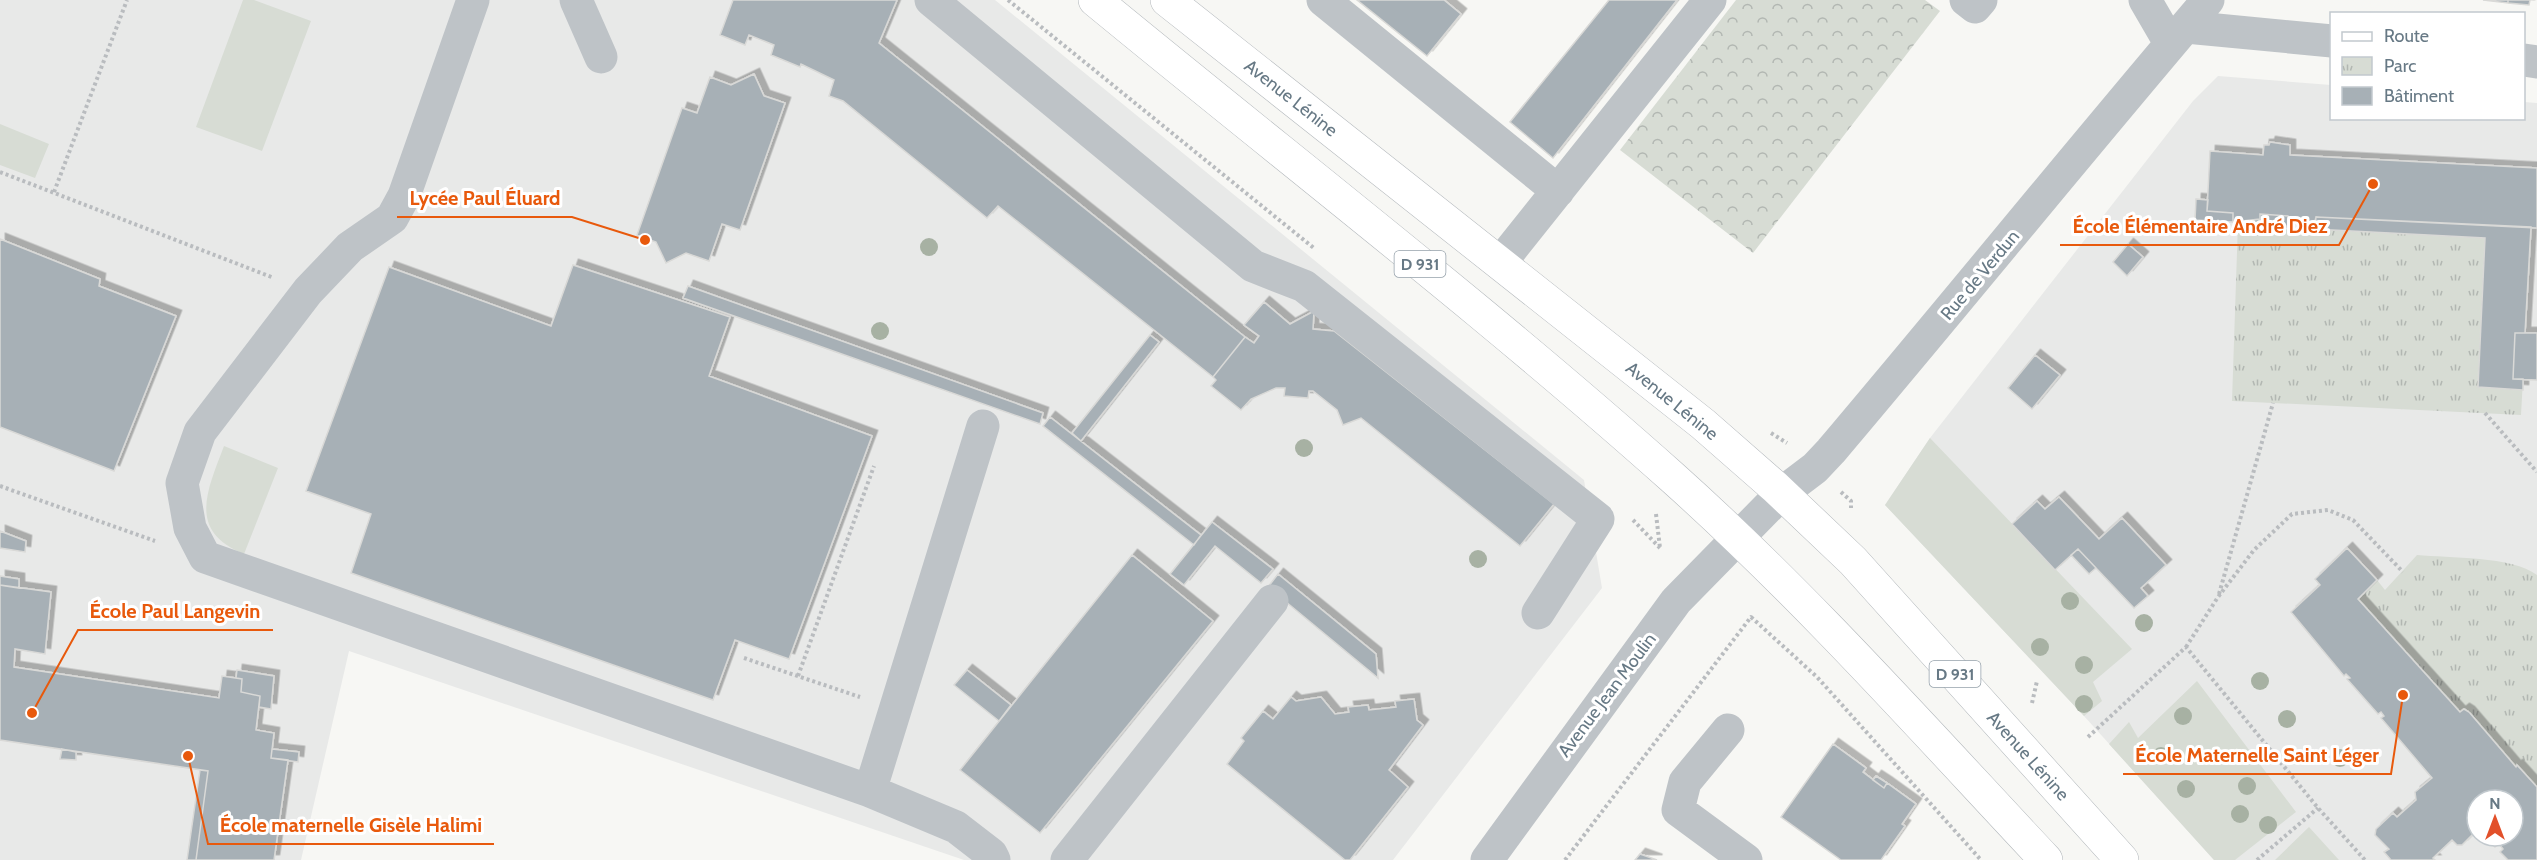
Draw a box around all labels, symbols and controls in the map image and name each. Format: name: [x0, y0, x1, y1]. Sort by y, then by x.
legend: [2330, 12, 2525, 120]
text: Route: [2384, 25, 2429, 47]
street label: Avenue Lénine: [1240, 55, 1342, 141]
text: Parc: [2384, 55, 2416, 77]
text: Bâtiment: [2384, 85, 2454, 107]
callout: Lycée Paul Éluard: [397, 179, 572, 217]
text: Lycée Paul Éluard: [410, 186, 560, 210]
callout: École Élémentaire André Diez: [2060, 207, 2339, 245]
text: École Élémentaire André Diez: [2073, 214, 2328, 238]
street label: Rue de Verdun: [1936, 226, 2024, 324]
road number: D 931: [1394, 251, 1446, 277]
street label: Avenue Lénine: [1621, 357, 1723, 445]
callout: École Paul Langevin: [78, 592, 273, 630]
text: École Paul Langevin: [90, 599, 260, 623]
street label: Avenue Jean Moulin: [1553, 629, 1661, 761]
road number: D 931: [1930, 661, 1980, 687]
street label: Avenue Lénine: [1982, 707, 2074, 805]
callout: École Maternelle Saint Léger: [2123, 736, 2391, 774]
text: École Maternelle Saint Léger: [2135, 743, 2379, 767]
north arrow: [2465, 788, 2525, 848]
text: N: [2489, 794, 2501, 813]
callout: École maternelle Gisèle Halimi: [208, 806, 494, 844]
text: École maternelle Gisèle Halimi: [220, 813, 482, 837]

